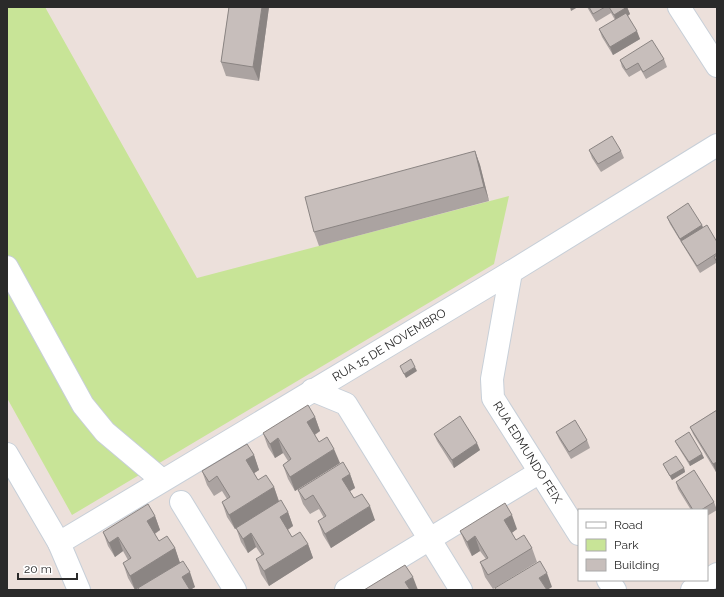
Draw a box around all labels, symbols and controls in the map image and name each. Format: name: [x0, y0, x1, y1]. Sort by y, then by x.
street label: RUA 15 DE NOVEMBRO: [330, 306, 449, 384]
street label: RUA EDMUNDO FEIX: [490, 399, 565, 506]
legend: [578, 509, 708, 581]
text: Road: [614, 518, 643, 532]
text: Park: [614, 538, 639, 552]
scale bar: [18, 555, 77, 581]
text: Building: [614, 558, 660, 572]
text: 20 m: [24, 562, 52, 576]

